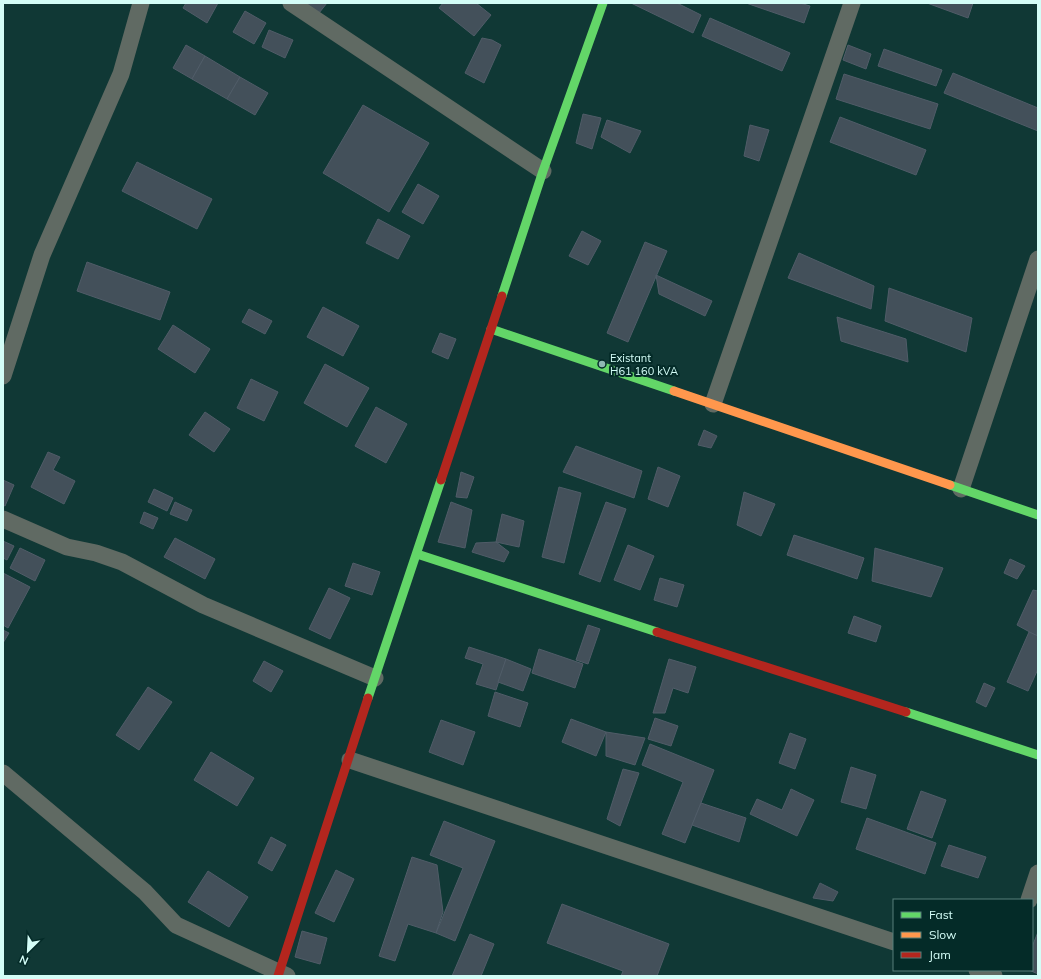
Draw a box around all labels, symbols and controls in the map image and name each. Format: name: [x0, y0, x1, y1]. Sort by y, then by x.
place label: Existant H61 160 kVA: [610, 351, 678, 378]
marker: Existant H61 160 kVA: [597, 359, 607, 369]
legend: [893, 899, 1033, 971]
text: Fast: [929, 907, 953, 922]
text: Slow: [929, 927, 957, 942]
north arrow: [8, 931, 48, 971]
text: Jam: [929, 947, 951, 962]
text: N: [17, 952, 31, 968]

